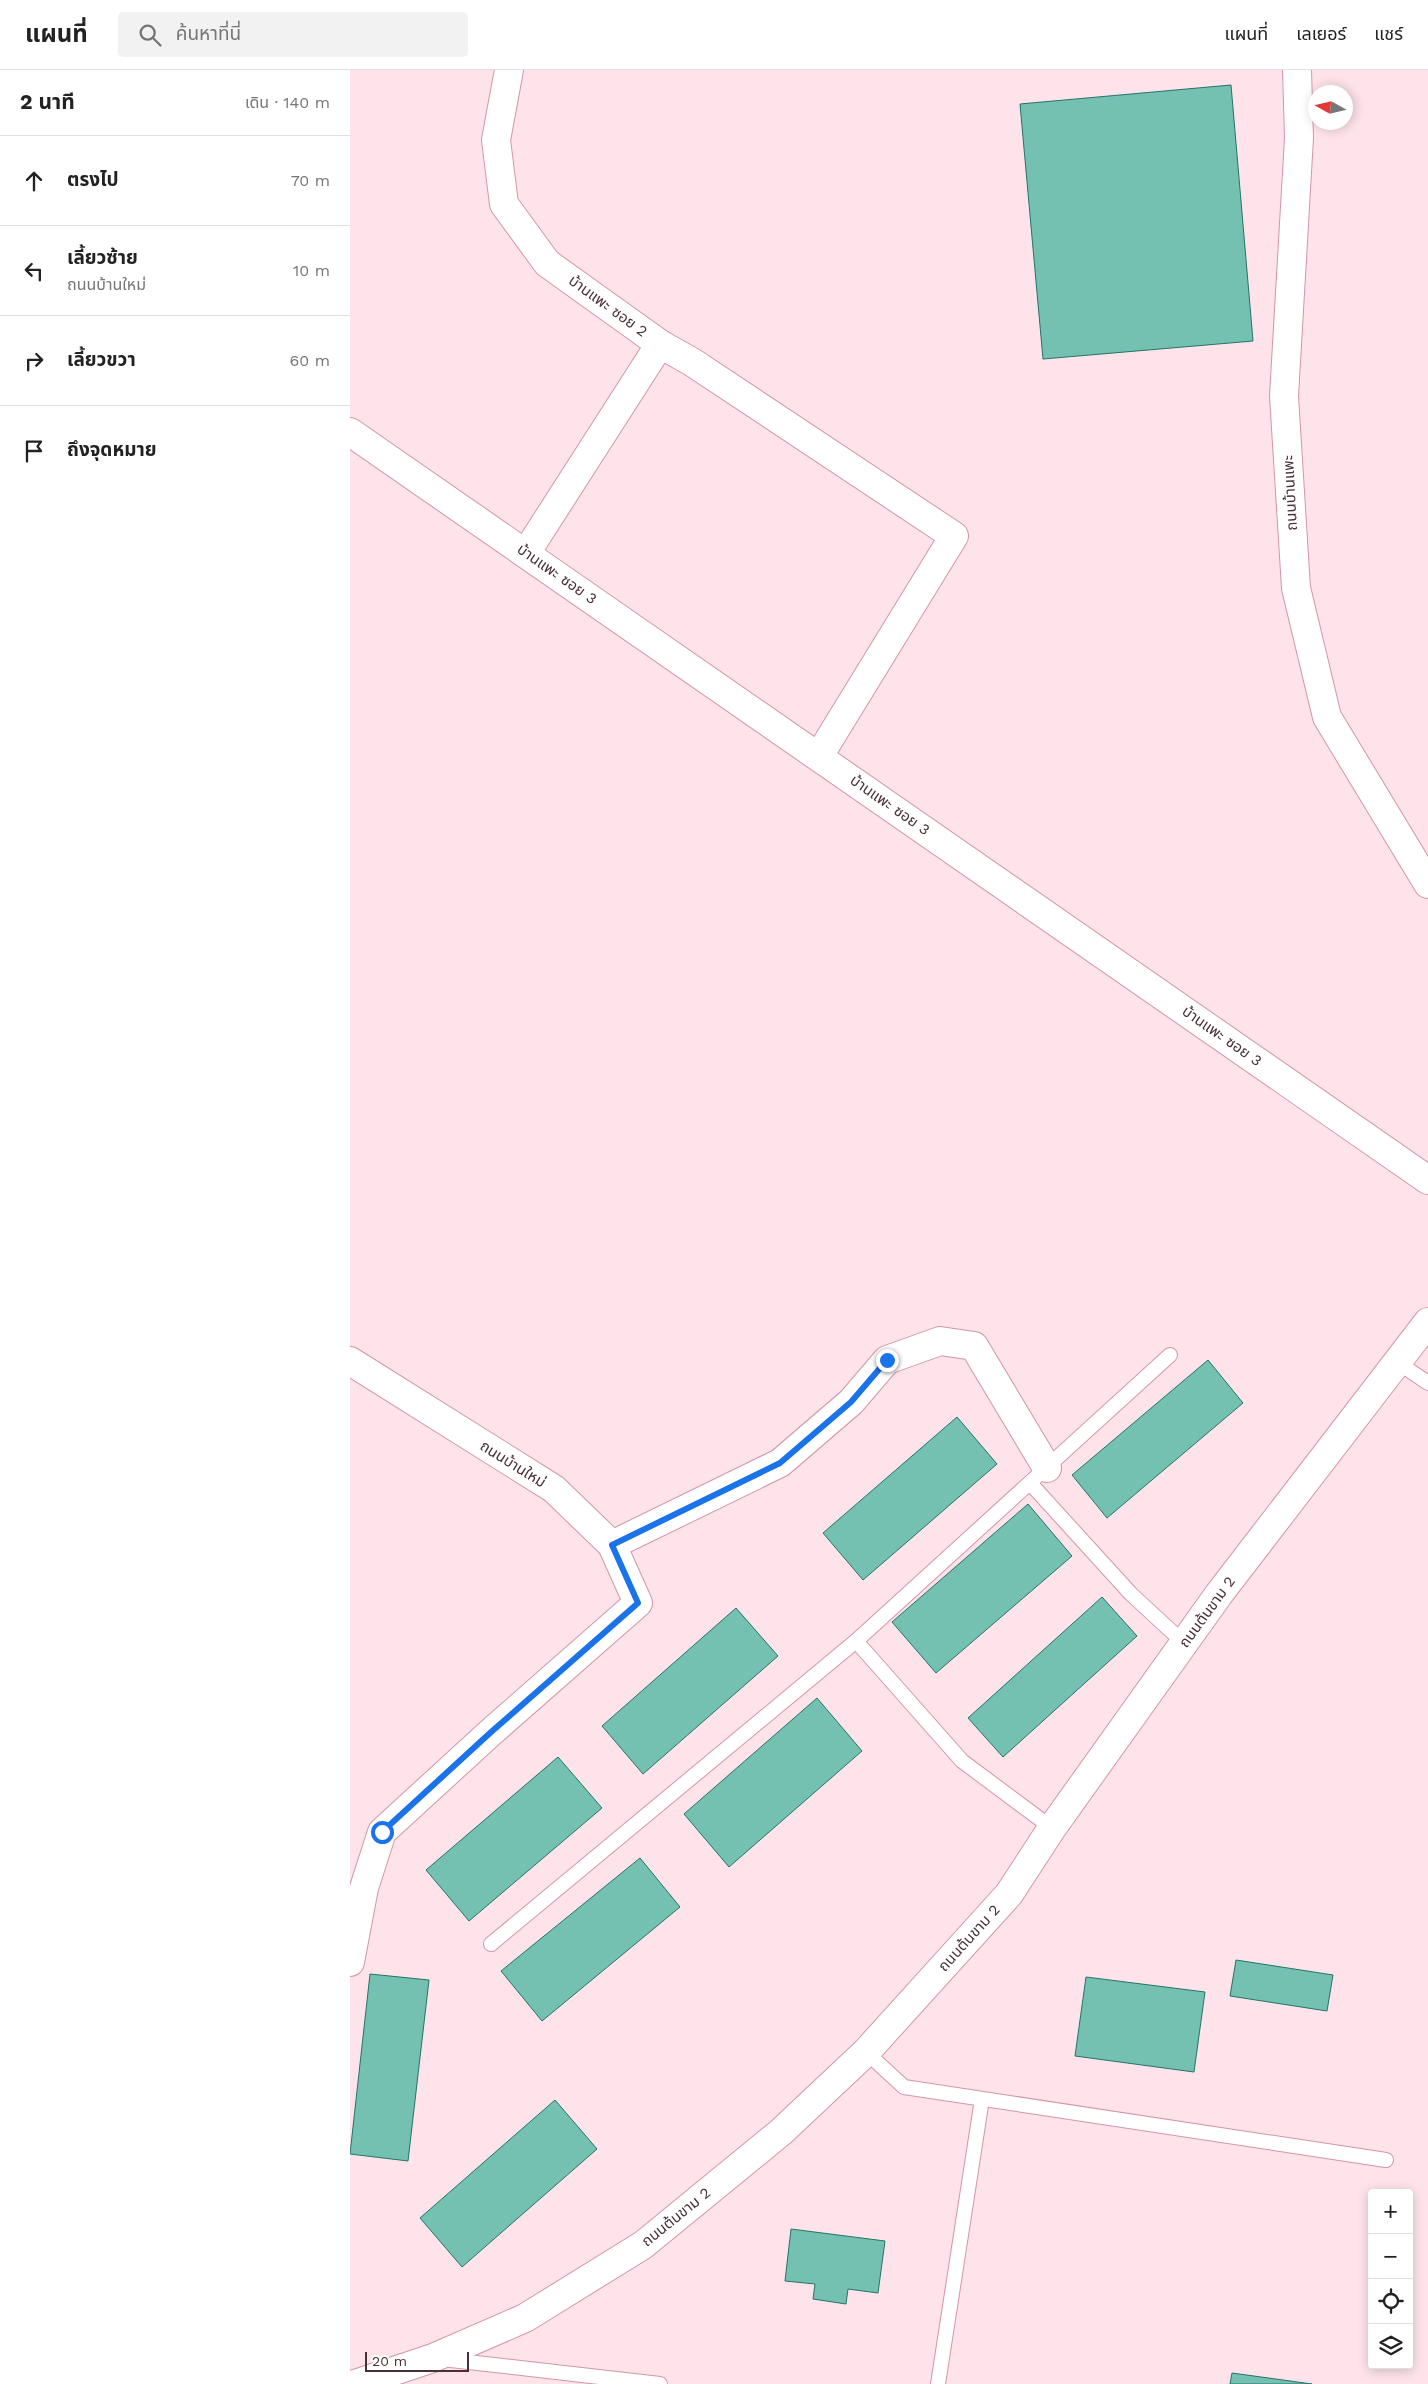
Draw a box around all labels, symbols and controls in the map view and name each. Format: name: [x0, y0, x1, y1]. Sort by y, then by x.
search box: [118, 12, 468, 57]
text: แผนที่: [25, 20, 88, 48]
icon: search: [136, 21, 164, 49]
text: ค้นหาที่นี่: [176, 22, 241, 45]
text: แผนที่: [1224, 23, 1268, 44]
text: เลเยอร์: [1296, 23, 1346, 44]
text: แชร์: [1374, 23, 1403, 44]
north arrow: [1308, 85, 1353, 130]
text: 2 นาที: [20, 89, 75, 114]
text: เดิน · 140 m: [245, 93, 330, 112]
icon: ahead: [20, 167, 48, 195]
text: ตรงไป: [67, 168, 119, 191]
text: 70 m: [291, 171, 330, 190]
text: เลี้ยวซ้าย: [67, 246, 138, 269]
icon: left: [20, 257, 48, 285]
text: 10 m: [293, 261, 330, 280]
street label: บ้านแพะ ซอย 2: [565, 271, 651, 341]
text: ถนนบ้านใหม่: [67, 275, 146, 294]
icon: right: [20, 347, 48, 375]
text: เลี้ยวขวา: [67, 348, 136, 371]
text: 60 m: [290, 351, 330, 370]
icon: arrive: [20, 437, 48, 465]
text: ถึงจุดหมาย: [67, 438, 157, 461]
street label: ถนนบ้านแพะ: [1279, 455, 1301, 531]
street label: บ้านแพะ ซอย 3: [514, 540, 600, 608]
street label: บ้านแพะ ซอย 3: [847, 771, 933, 839]
street label: บ้านแพะ ซอย 3: [1179, 1002, 1265, 1070]
route end: [876, 1349, 899, 1372]
street label: ถนนบ้านใหม่: [477, 1437, 549, 1491]
street label: ถนนต้นขาม 2: [1175, 1573, 1239, 1651]
route start: [371, 1821, 394, 1844]
street label: ถนนต้นขาม 2: [934, 1901, 1004, 1975]
street label: ถนนต้นขาม 2: [638, 2184, 714, 2250]
map controls: [1368, 2189, 1413, 2369]
button: +: [1368, 2189, 1413, 2234]
button: −: [1368, 2234, 1413, 2279]
button: locate: [1368, 2279, 1413, 2324]
button: layers: [1368, 2324, 1413, 2369]
scale bar: [365, 2349, 469, 2372]
text: 20 m: [372, 2353, 407, 2369]

